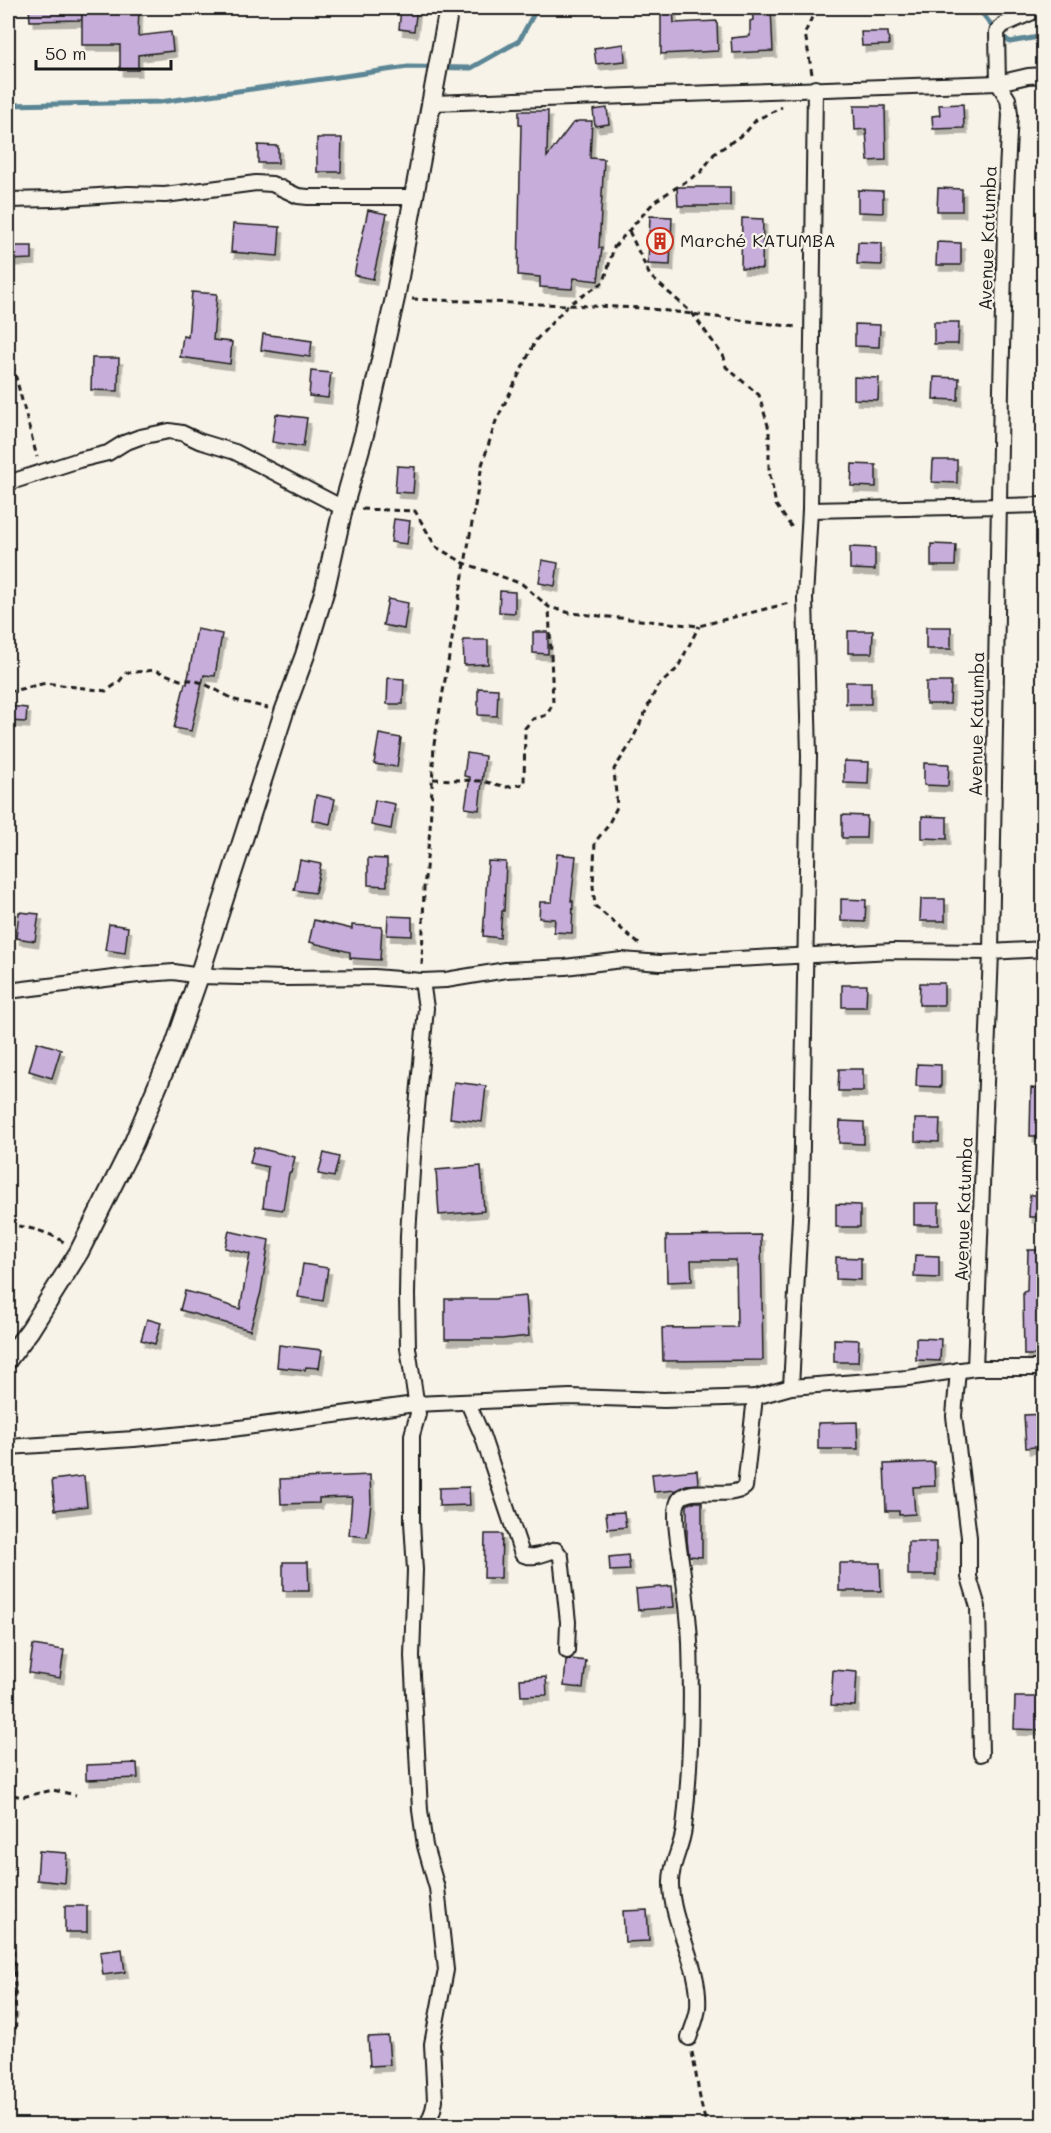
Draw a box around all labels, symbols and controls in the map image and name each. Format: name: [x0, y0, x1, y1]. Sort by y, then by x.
scale bar: [36, 33, 171, 71]
text: 50 m: [45, 41, 87, 65]
street label: Avenue Katumba: [972, 165, 1002, 311]
building icon: Marché KATUMBA: [645, 226, 675, 256]
place label: Marché KATUMBA: [680, 228, 836, 252]
street label: Avenue Katumba: [963, 651, 989, 797]
street label: Avenue Katumba: [948, 1136, 978, 1282]

